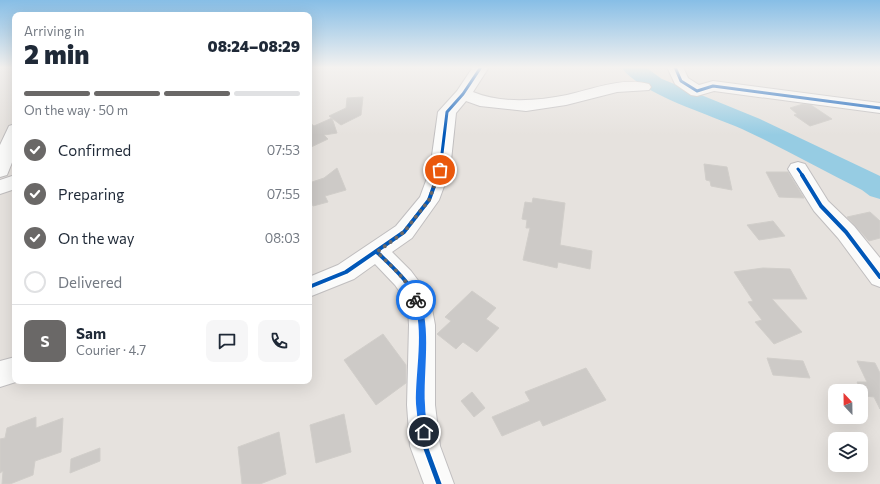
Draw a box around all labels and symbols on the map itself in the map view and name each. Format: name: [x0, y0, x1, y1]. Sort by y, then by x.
pin: [423, 153, 457, 187]
courier: [396, 280, 436, 320]
north arrow: [828, 384, 868, 424]
pin: [407, 415, 441, 449]

